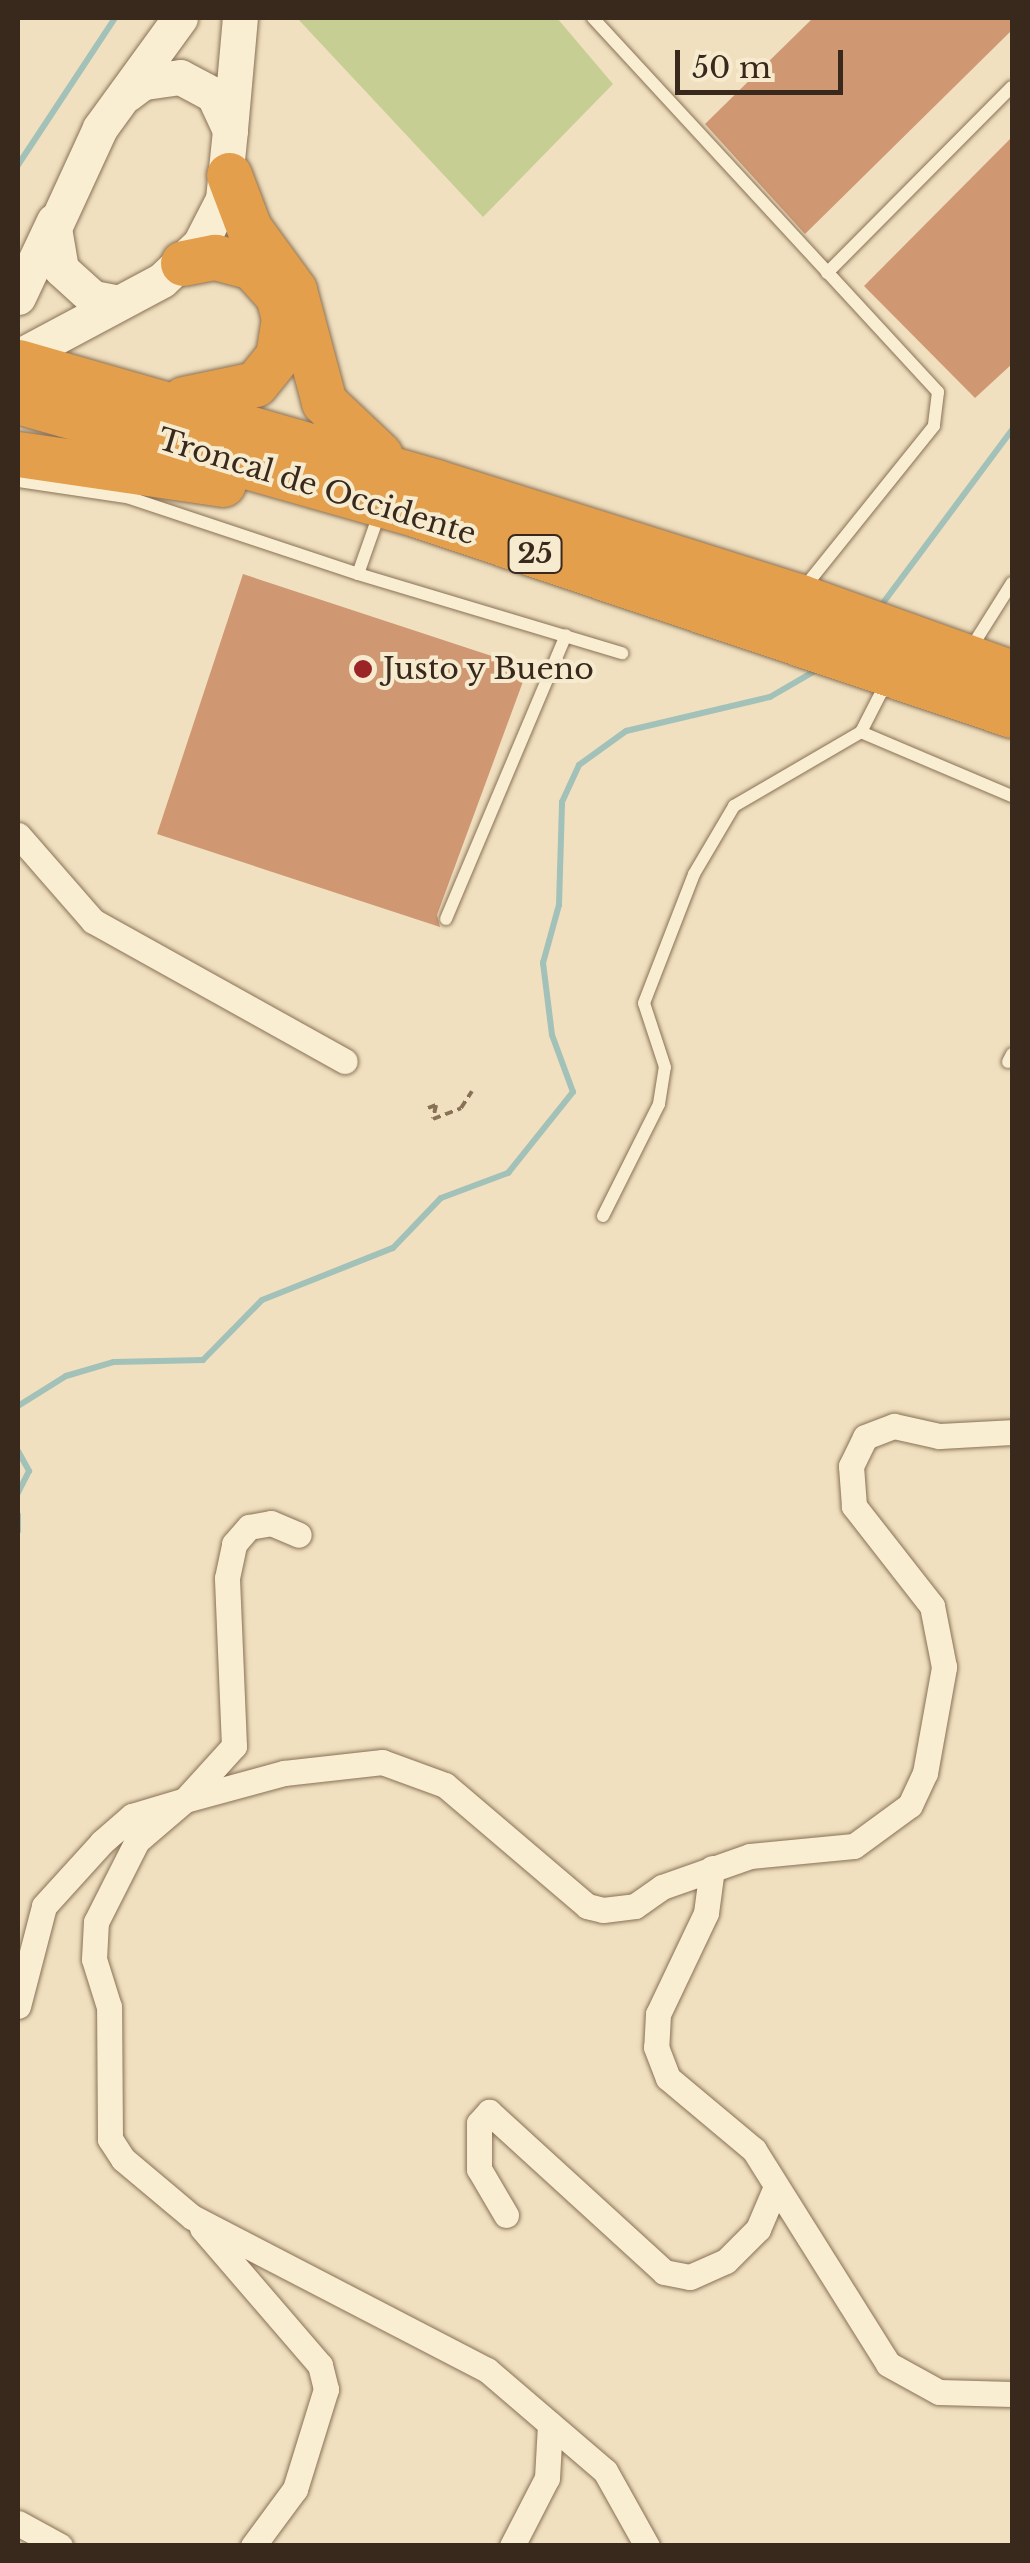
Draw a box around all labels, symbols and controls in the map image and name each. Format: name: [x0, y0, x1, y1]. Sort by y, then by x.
scale bar: [680, 30, 848, 92]
text: 50 m: [692, 49, 771, 86]
street label: Troncal de Occidente: [154, 421, 480, 553]
road number: 25: [508, 531, 562, 577]
place label: Justo y Bueno: [383, 651, 596, 687]
marker: Justo y Bueno: [352, 658, 374, 680]

